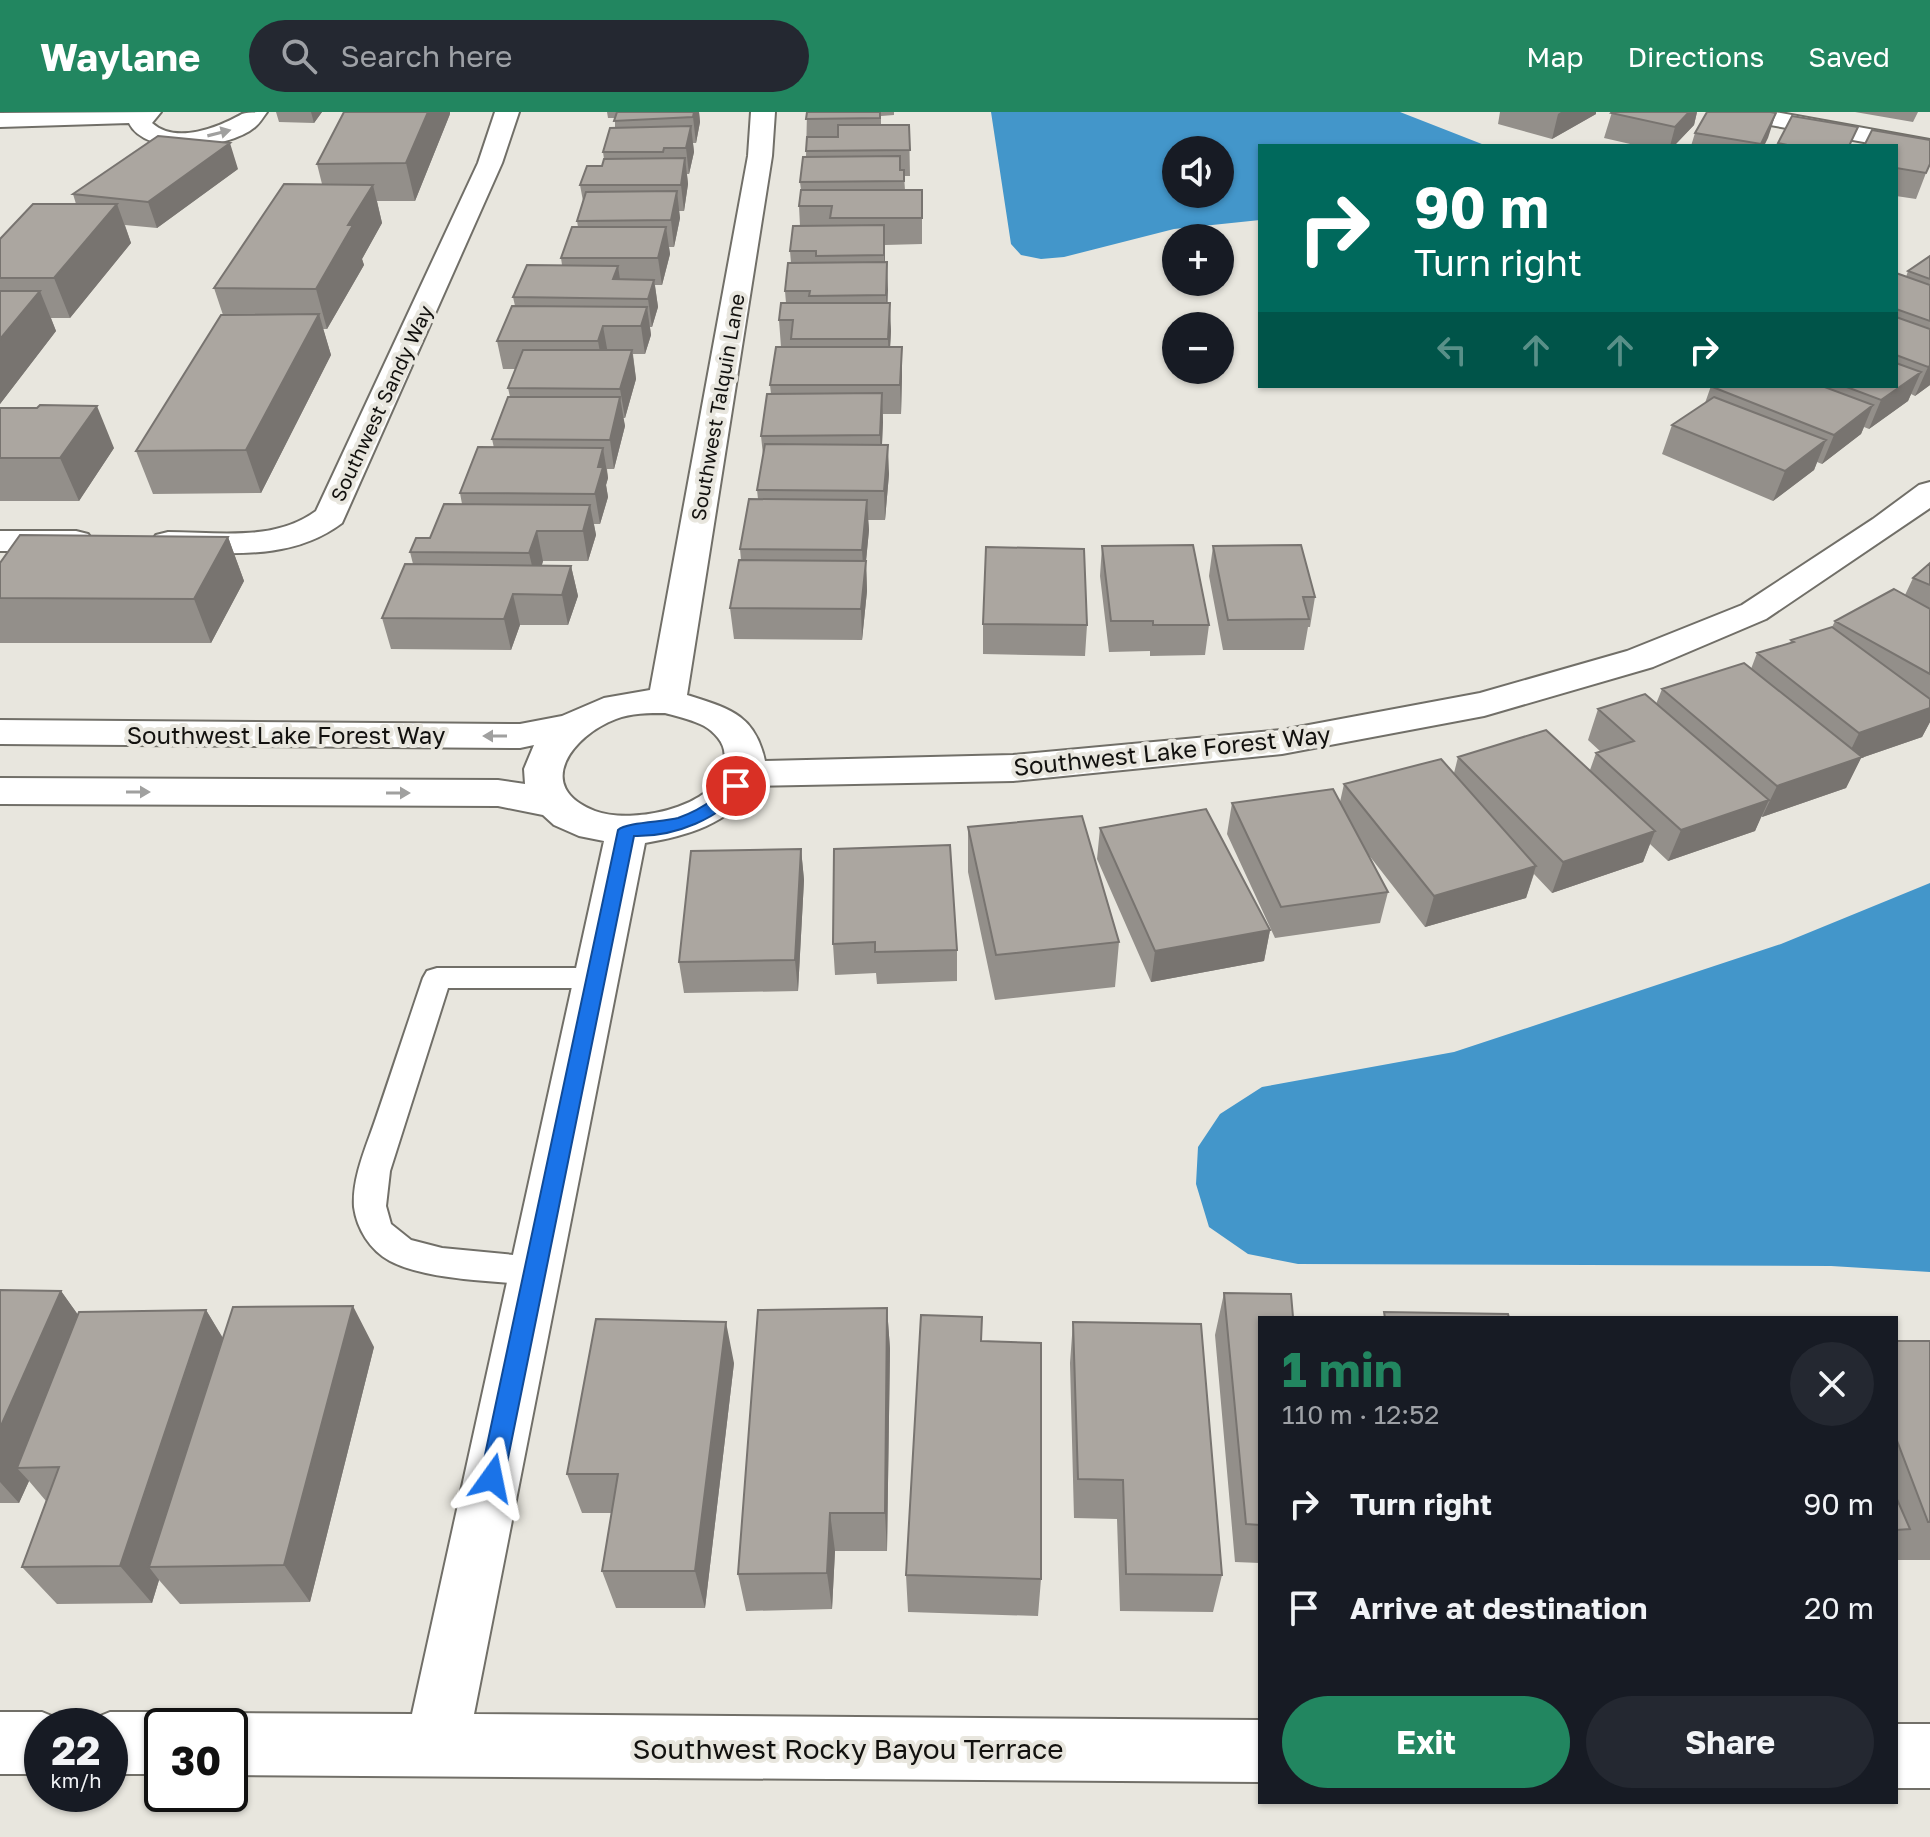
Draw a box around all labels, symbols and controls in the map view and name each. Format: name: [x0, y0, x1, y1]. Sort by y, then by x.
search box: [249, 20, 809, 92]
text: Waylane: [40, 34, 201, 79]
icon: search: [277, 34, 321, 78]
text: Search here: [341, 38, 512, 74]
text: Map: [1526, 40, 1583, 73]
text: Directions: [1627, 40, 1764, 73]
text: Saved: [1808, 40, 1890, 73]
one-way arrow: [206, 127, 231, 139]
map controls: [1162, 136, 1234, 384]
button: sound: [1162, 136, 1234, 208]
text: 90 m: [1414, 173, 1549, 240]
icon: right: [1282, 176, 1386, 280]
button: +: [1162, 224, 1234, 296]
text: Turn right: [1414, 241, 1582, 284]
street label: Southwest Talquin Lane: [685, 292, 749, 522]
street label: Southwest Sandy Way: [325, 301, 437, 505]
button: −: [1162, 312, 1234, 384]
icon: left: [1430, 328, 1474, 372]
icon: ahead: [1514, 328, 1558, 372]
icon: ahead: [1598, 328, 1642, 372]
icon: right: [1682, 328, 1726, 372]
street label: Southwest Lake Forest Way: [1012, 719, 1332, 781]
street label: Southwest Lake Forest Way: [127, 720, 445, 749]
one-way arrow: [482, 730, 507, 742]
pin: [702, 752, 770, 820]
icon: arrive: [714, 764, 758, 808]
one-way arrow: [126, 786, 151, 798]
one-way arrow: [386, 787, 411, 799]
text: 1 min: [1282, 1340, 1403, 1398]
button: close: [1790, 1342, 1874, 1426]
text: 110 m · 12:52: [1282, 1399, 1439, 1430]
position arrow: [450, 1436, 534, 1520]
icon: right: [1282, 1482, 1326, 1526]
text: Turn right: [1350, 1486, 1492, 1522]
text: 90 m: [1803, 1486, 1874, 1522]
icon: arrive: [1282, 1586, 1326, 1630]
text: Arrive at destination: [1350, 1590, 1647, 1626]
text: 20 m: [1804, 1590, 1874, 1626]
button: Exit: [1282, 1696, 1570, 1788]
button: Share: [1586, 1696, 1874, 1788]
speed limit sign: 30: [144, 1708, 248, 1812]
text: 22: [52, 1726, 100, 1774]
street label: Southwest Rocky Bayou Terrace: [633, 1732, 1063, 1765]
text: km/h: [51, 1768, 101, 1792]

